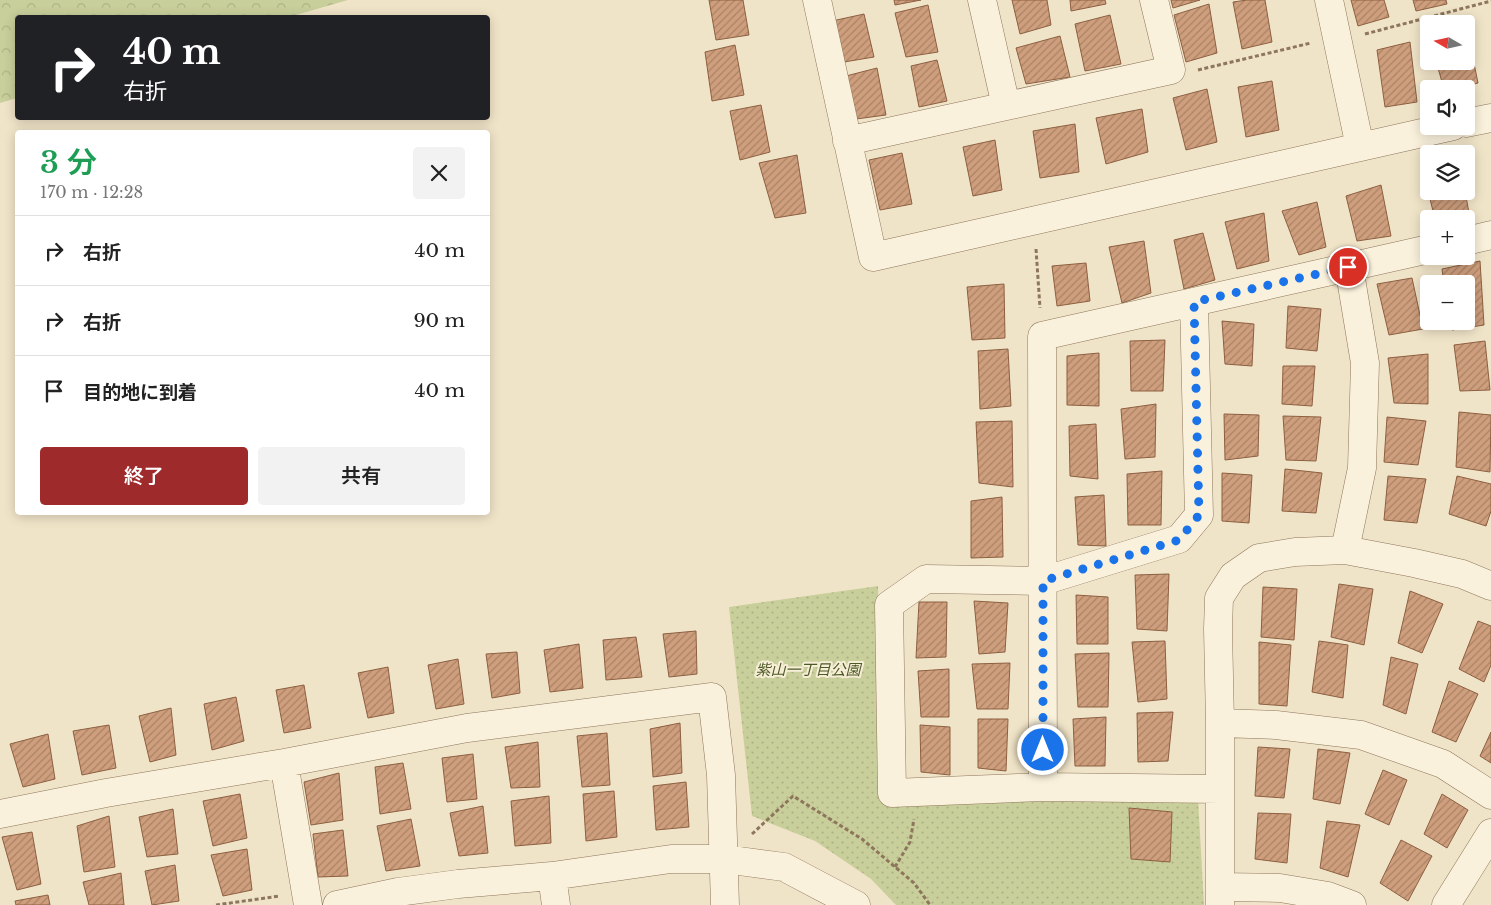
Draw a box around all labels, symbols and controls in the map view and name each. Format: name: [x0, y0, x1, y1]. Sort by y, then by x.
north arrow: [1420, 15, 1475, 70]
map controls: [1420, 15, 1475, 330]
text: 40 m: [123, 30, 221, 73]
icon: right: [40, 35, 105, 100]
text: 右折: [123, 78, 167, 105]
button: sound: [1420, 80, 1475, 135]
text: 3 分: [40, 144, 97, 181]
button: layers: [1420, 145, 1475, 200]
button: close: [413, 147, 465, 199]
text: 170 m · 12:28: [40, 182, 143, 202]
button: +: [1420, 210, 1475, 265]
icon: right: [40, 237, 68, 265]
text: 40 m: [414, 239, 465, 262]
text: 右折: [83, 241, 121, 264]
pin: [1327, 246, 1369, 288]
icon: arrive: [1334, 253, 1362, 281]
button: −: [1420, 275, 1475, 330]
icon: right: [40, 307, 68, 335]
text: 90 m: [413, 309, 465, 332]
text: 右折: [83, 311, 121, 334]
icon: arrive: [40, 377, 68, 405]
text: 40 m: [414, 379, 465, 402]
text: 目的地に到着: [83, 381, 197, 404]
button: 終了: [40, 447, 248, 505]
button: 共有: [258, 447, 465, 505]
park label: 紫山一丁目公園: [755, 660, 862, 679]
position arrow: [1016, 723, 1068, 775]

